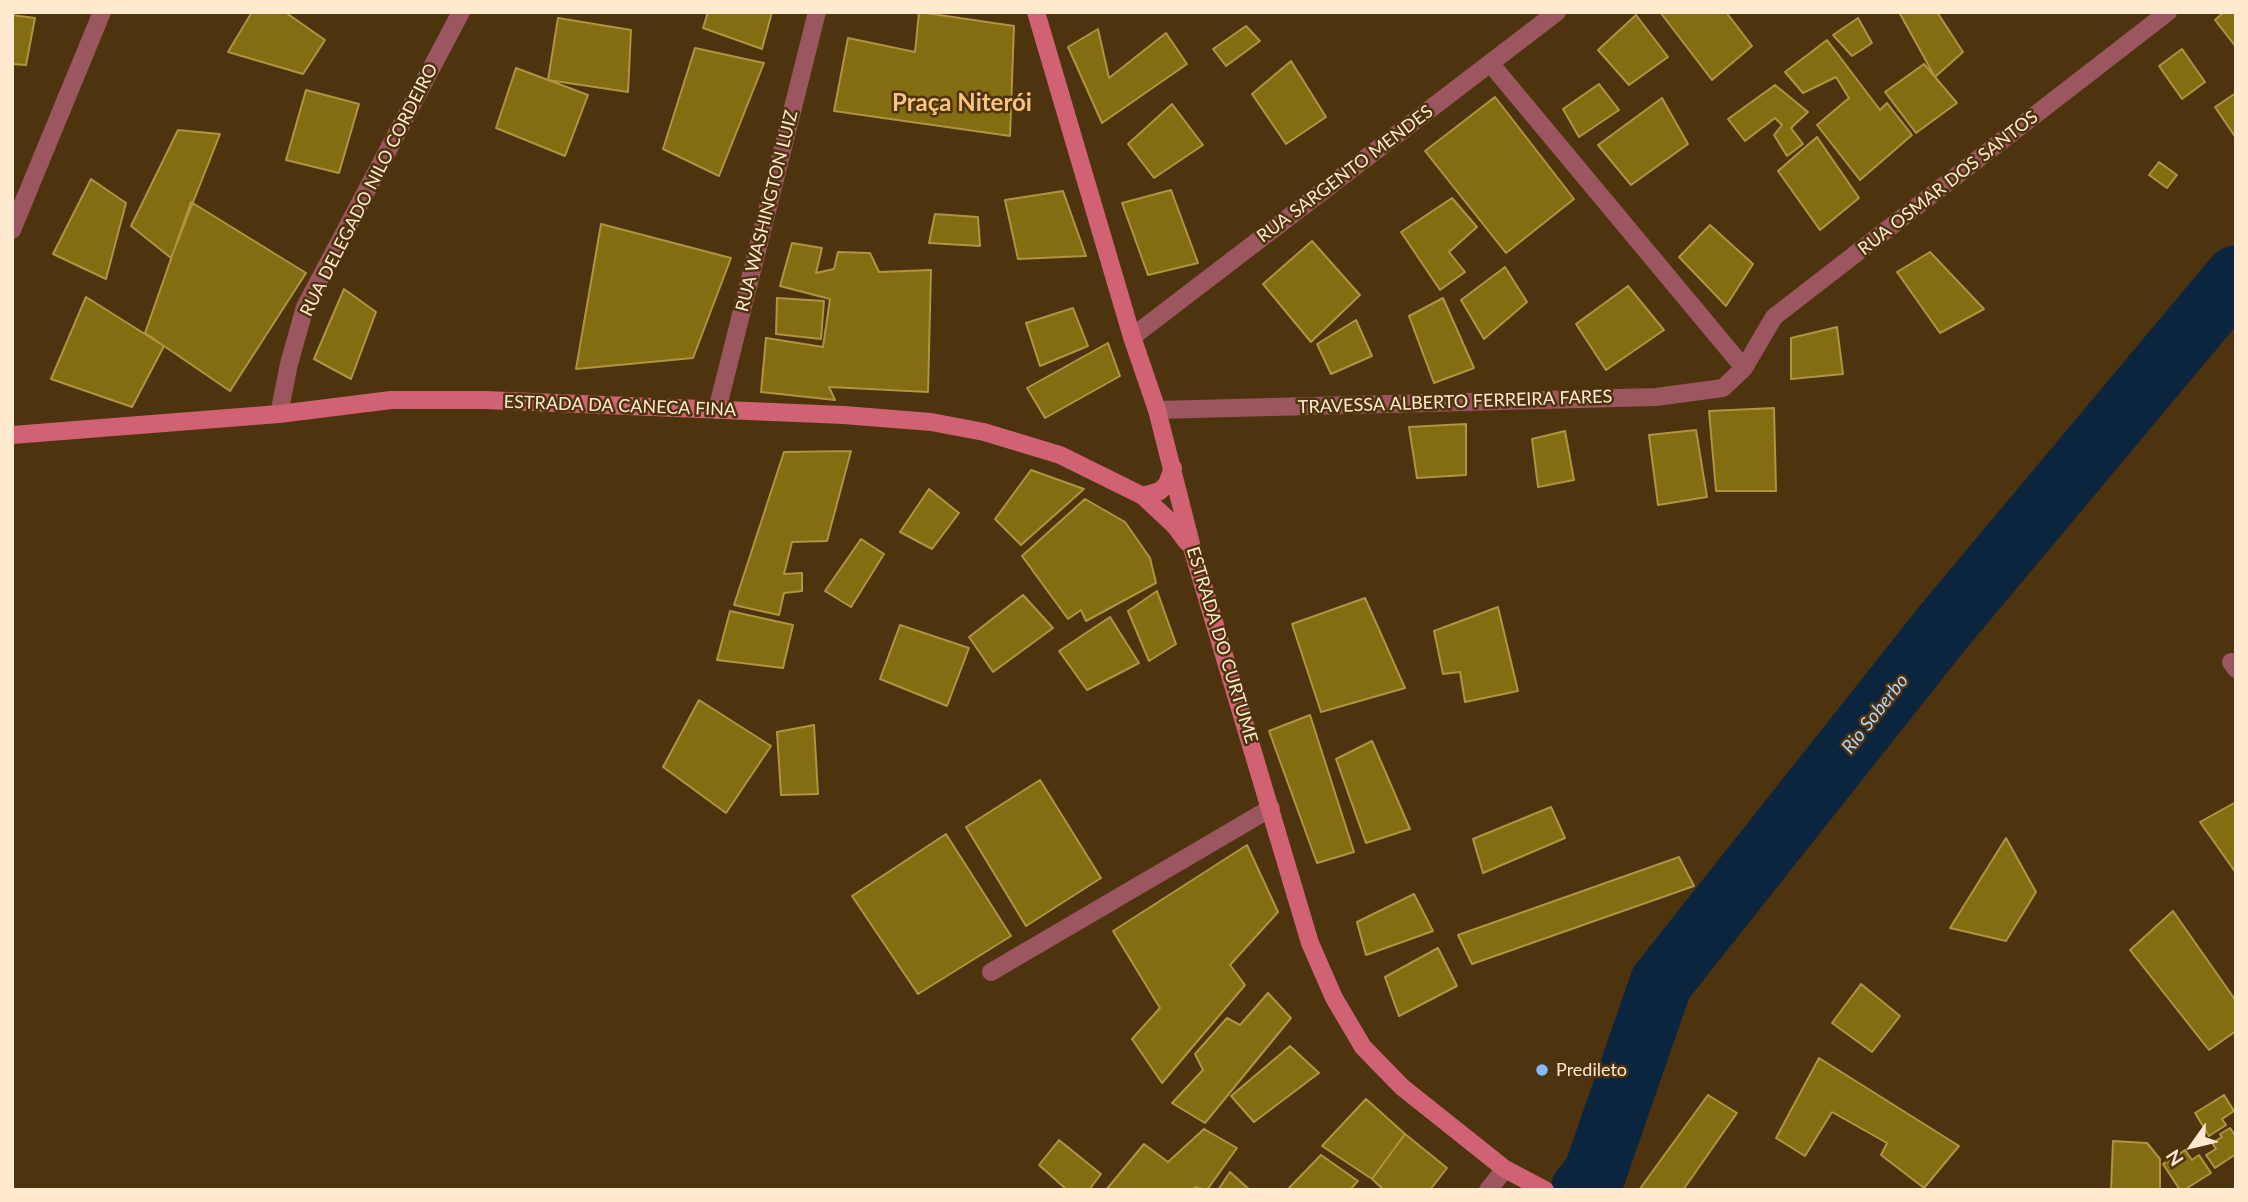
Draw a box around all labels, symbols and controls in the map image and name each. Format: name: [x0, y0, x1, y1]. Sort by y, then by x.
street label: RUA DELEGADO NILO CORDEIRO: [296, 60, 442, 320]
district label: Praça Niterói: [892, 89, 1032, 117]
street label: RUA SARGENTO MENDES: [1253, 101, 1437, 247]
street label: RUA OSMAR DOS SANTOS: [1854, 106, 2042, 260]
street label: RUA WASHINGTON LUIZ: [731, 108, 803, 314]
street label: TRAVESSA ALBERTO FERREIRA FARES: [1297, 386, 1613, 418]
street label: ESTRADA DA CANECA FINA: [503, 391, 737, 421]
street label: ESTRADA DO CURTUME: [1182, 544, 1262, 746]
water label: Rio Soberbo: [1837, 670, 1913, 758]
place label: Predileto: [1556, 1059, 1627, 1081]
marker: Predileto: [1534, 1062, 1550, 1078]
north arrow: [2157, 1111, 2227, 1181]
text: N: [2161, 1146, 2188, 1171]

